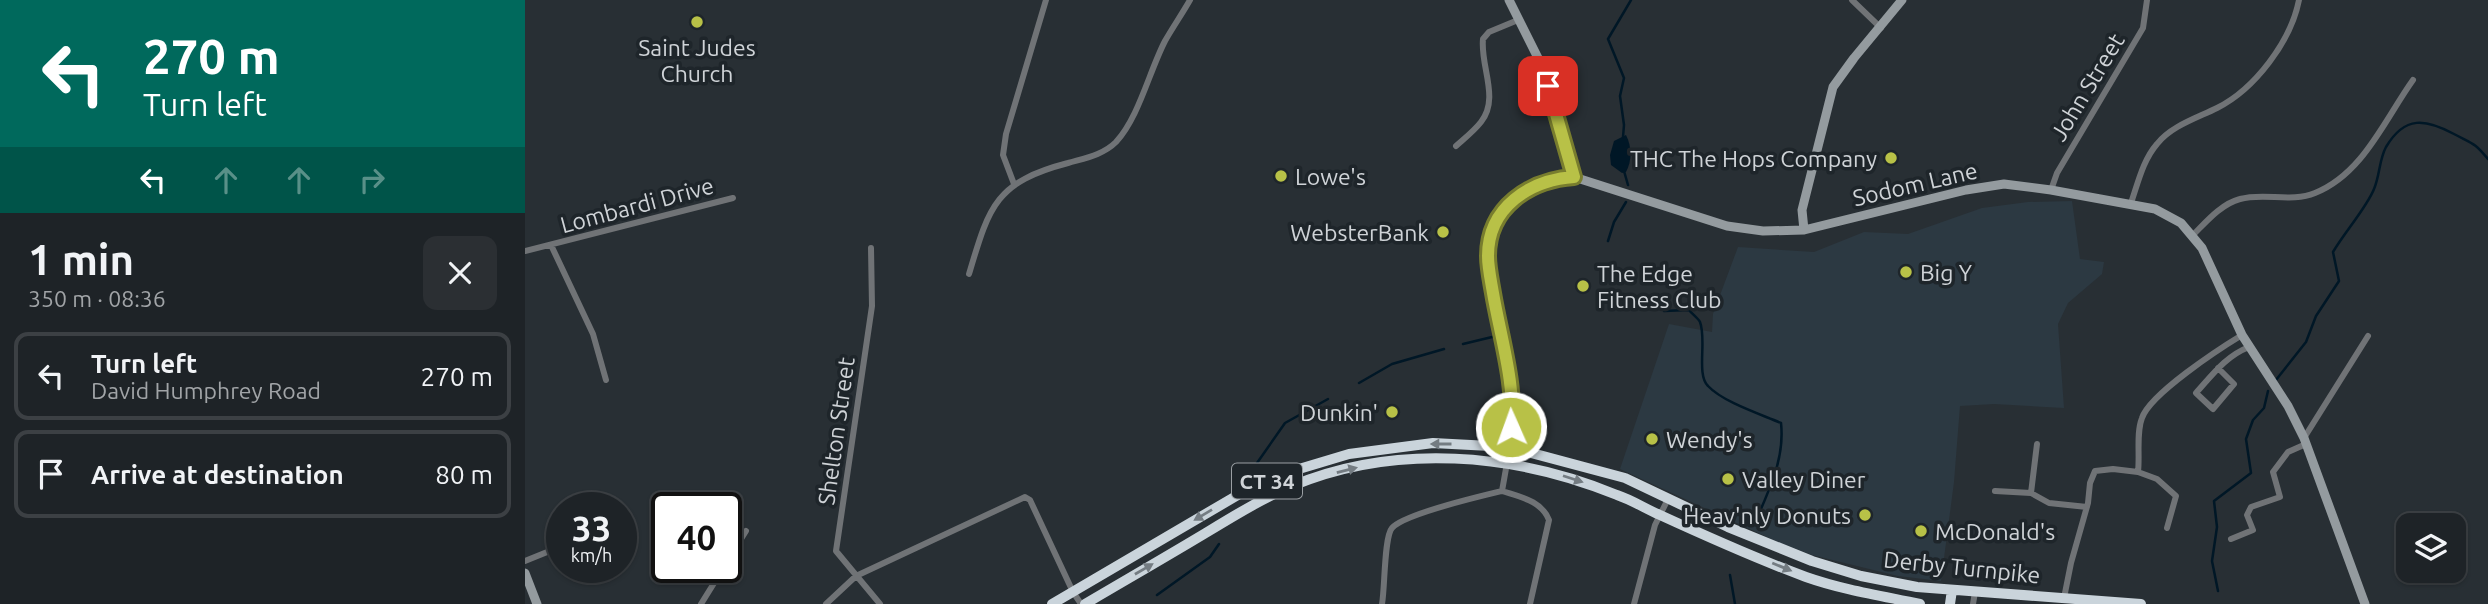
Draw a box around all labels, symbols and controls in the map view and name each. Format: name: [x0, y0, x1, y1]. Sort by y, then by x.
marker: Saint Judes Church: [689, 14, 705, 30]
icon: left: [28, 28, 119, 119]
text: 270 m: [143, 28, 280, 83]
street label: John Street: [2045, 29, 2129, 145]
place label: Saint Judes Church: [638, 35, 756, 86]
pin: [1518, 56, 1578, 116]
icon: arrive: [1529, 67, 1567, 105]
text: Turn left: [143, 86, 267, 122]
place label: THC The Hops Company: [1630, 146, 1877, 171]
marker: THC The Hops Company: [1883, 150, 1899, 166]
street label: Sodom Lane: [1850, 158, 1980, 210]
icon: left: [134, 161, 172, 199]
icon: ahead: [207, 161, 245, 199]
icon: ahead: [280, 161, 318, 199]
icon: right: [353, 161, 391, 199]
place label: Lowe's: [1295, 164, 1366, 189]
marker: Lowe's: [1273, 168, 1289, 184]
street label: Lombardi Drive: [558, 173, 716, 237]
place label: WebsterBank: [1290, 220, 1429, 245]
marker: WebsterBank: [1435, 224, 1451, 240]
text: 1 min: [28, 236, 134, 283]
button: close: [423, 236, 497, 310]
place label: Big Y: [1920, 260, 1973, 285]
place label: The Edge Fitness Club: [1597, 261, 1722, 312]
marker: Big Y: [1898, 264, 1914, 280]
marker: The Edge Fitness Club: [1575, 278, 1591, 294]
text: 350 m · 08:36: [28, 286, 166, 311]
text: Turn left: [91, 349, 197, 378]
street label: Shelton Street: [813, 355, 859, 507]
icon: left: [32, 357, 70, 395]
text: 270 m: [421, 362, 493, 391]
text: David Humphrey Road: [91, 378, 321, 403]
position arrow: [1474, 390, 1548, 464]
place label: Dunkin': [1300, 400, 1378, 425]
marker: Dunkin': [1384, 404, 1400, 420]
place label: Wendy's: [1666, 427, 1753, 452]
marker: Wendy's: [1644, 431, 1660, 447]
one-way arrow: [1430, 438, 1452, 450]
icon: arrive: [32, 455, 70, 493]
text: Arrive at destination: [91, 460, 344, 489]
text: 80 m: [435, 460, 493, 489]
road number: CT 34: [1232, 463, 1302, 498]
one-way arrow: [1336, 464, 1358, 475]
place label: Valley Diner: [1742, 467, 1866, 492]
marker: Valley Diner: [1720, 471, 1736, 487]
one-way arrow: [1562, 475, 1583, 485]
speed limit sign: 40: [651, 492, 742, 583]
place label: Heav'nly Donuts: [1683, 503, 1851, 528]
marker: Heav'nly Donuts: [1857, 507, 1873, 523]
text: 33: [572, 508, 611, 548]
one-way arrow: [1194, 509, 1213, 522]
map controls: [2396, 513, 2466, 583]
button: layers: [2396, 513, 2466, 583]
place label: McDonald's: [1935, 519, 2055, 544]
marker: McDonald's: [1913, 523, 1929, 539]
text: km/h: [571, 545, 612, 565]
street label: Derby Turnpike: [1882, 546, 2042, 588]
one-way arrow: [1772, 562, 1793, 573]
one-way arrow: [1134, 563, 1153, 576]

